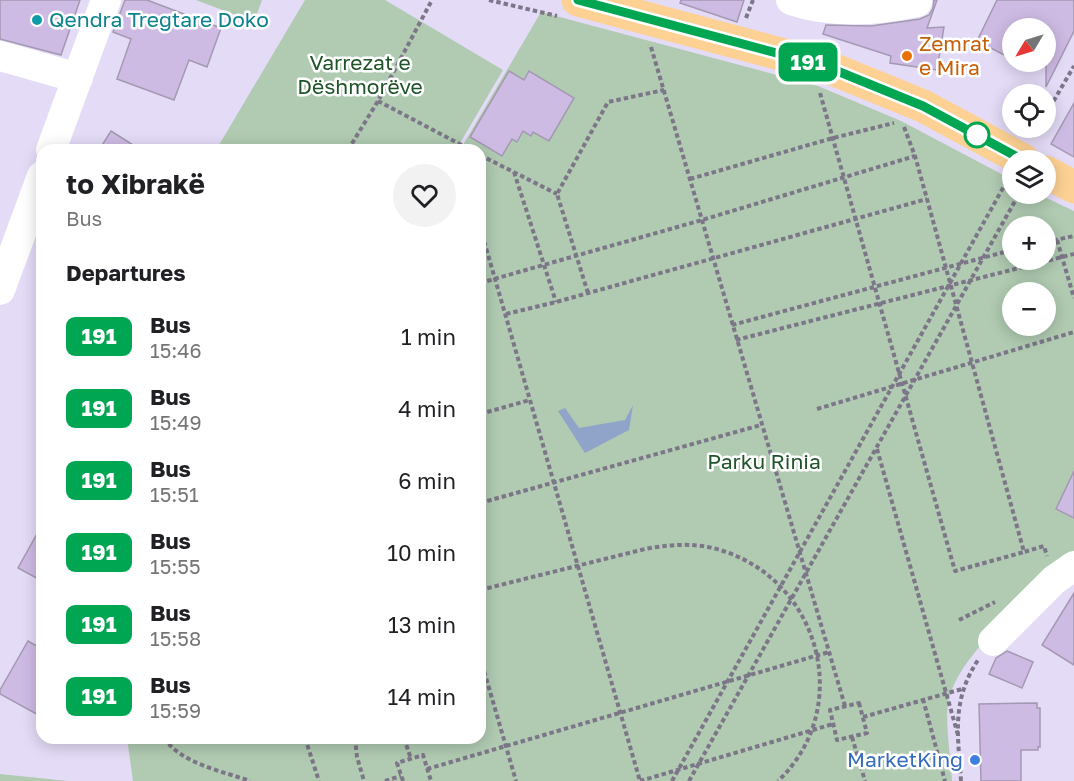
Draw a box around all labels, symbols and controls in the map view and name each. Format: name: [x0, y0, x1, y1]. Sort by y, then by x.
place label: Qendra Tregtare Doko: [49, 6, 269, 32]
marker: Qendra Tregtare Doko: [30, 13, 44, 27]
north arrow: [1002, 18, 1056, 72]
map controls: [1002, 18, 1056, 336]
place label: Zemrat e Mira: [919, 30, 990, 80]
line badge: 191: [774, 42, 842, 82]
park label: Varrezat e Dëshmorëve: [297, 49, 423, 99]
text: 191: [791, 49, 825, 75]
marker: Zemrat e Mira: [900, 49, 914, 63]
button: locate: [1002, 84, 1056, 138]
unlabelled marker: [964, 122, 990, 148]
button: layers: [1002, 150, 1056, 204]
button: heart: [393, 164, 456, 227]
text: to Xibrakë: [66, 167, 205, 200]
text: Bus: [66, 206, 102, 230]
button: +: [1002, 216, 1056, 270]
text: Departures: [66, 259, 185, 286]
button: −: [1002, 282, 1056, 336]
text: Bus: [150, 311, 191, 338]
text: 191: [82, 323, 116, 349]
text: 1 min: [401, 323, 456, 350]
text: 15:46: [150, 338, 202, 362]
text: Bus: [150, 383, 191, 410]
text: 191: [82, 395, 116, 421]
text: 4 min: [398, 395, 456, 422]
text: 15:49: [150, 410, 202, 434]
park label: Parku Rinia: [707, 448, 821, 474]
text: Bus: [150, 455, 191, 482]
text: 191: [82, 467, 116, 493]
text: 6 min: [398, 467, 456, 494]
text: 15:51: [150, 482, 199, 506]
text: Bus: [150, 527, 191, 554]
text: 191: [82, 539, 116, 565]
text: 10 min: [387, 539, 456, 566]
text: 15:55: [150, 554, 201, 578]
text: Bus: [150, 599, 191, 626]
text: 191: [82, 611, 116, 637]
text: 13 min: [388, 611, 456, 638]
text: 15:58: [150, 626, 201, 650]
text: Bus: [150, 671, 191, 698]
text: 191: [82, 683, 116, 709]
text: 14 min: [388, 683, 456, 710]
text: 15:59: [150, 698, 201, 722]
place label: MarketKing: [847, 746, 963, 772]
marker: MarketKing: [968, 753, 982, 767]

